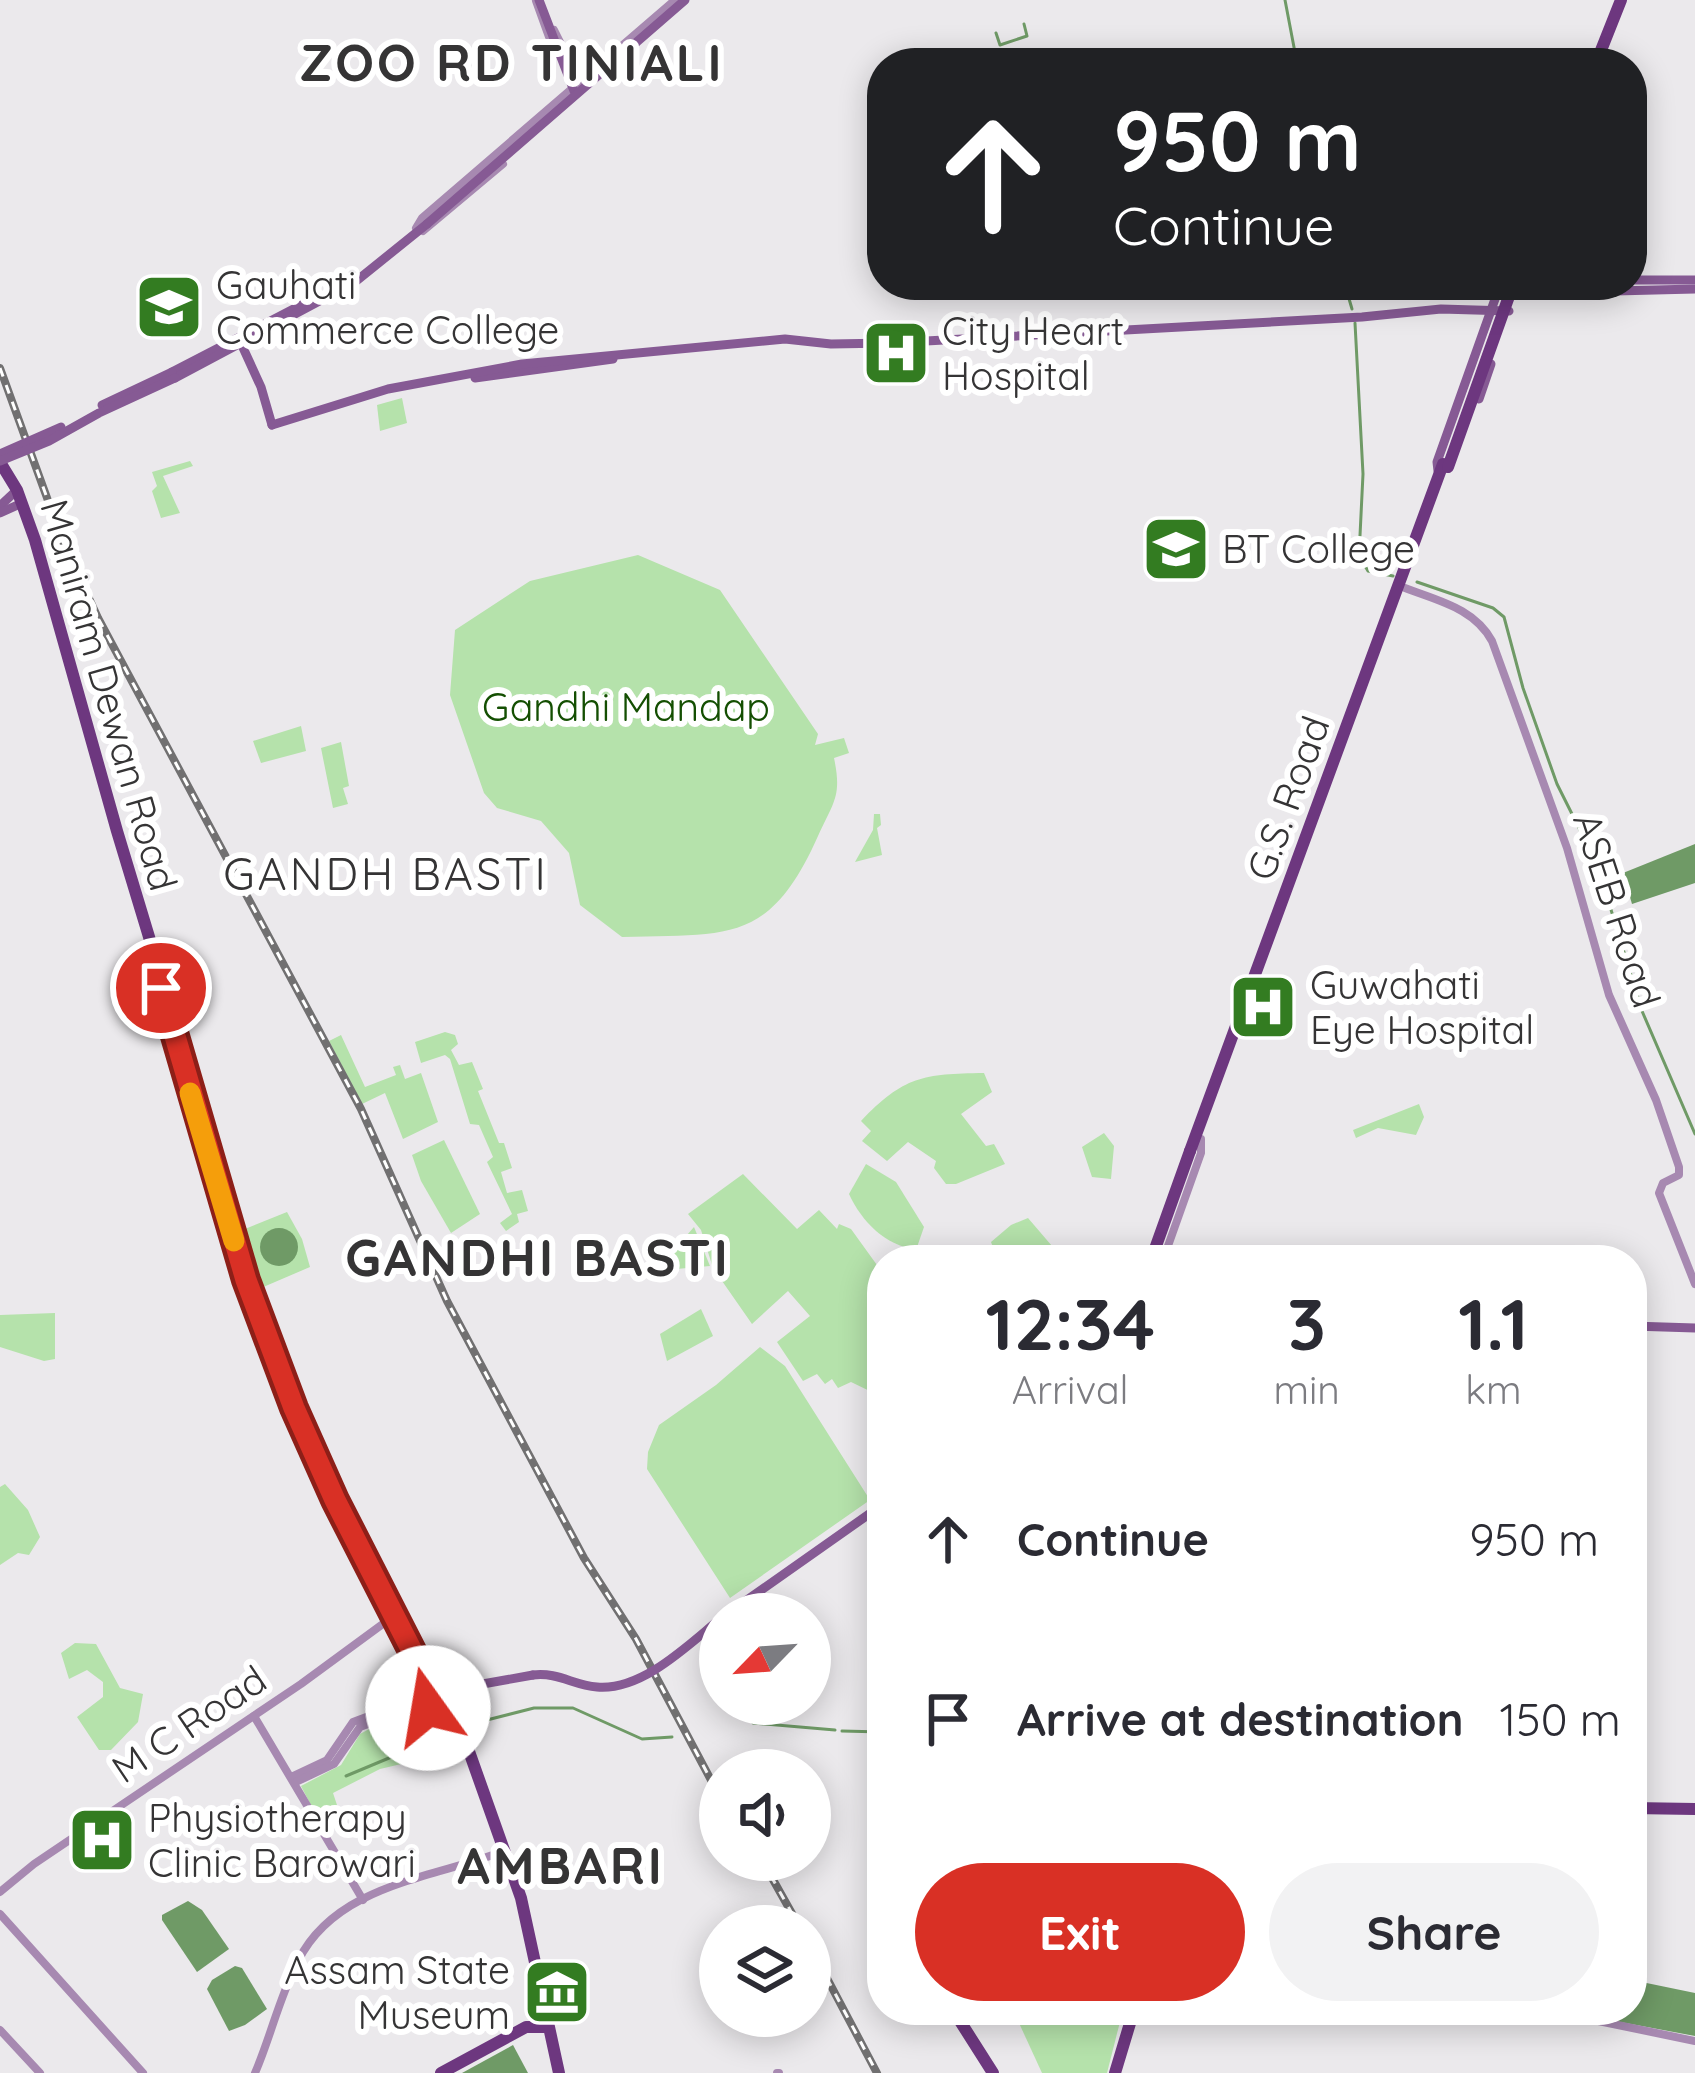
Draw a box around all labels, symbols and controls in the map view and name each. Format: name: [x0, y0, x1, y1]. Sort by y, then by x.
district label: ZOO RD TINIALI: [299, 30, 725, 94]
text: 950 m: [1113, 87, 1362, 192]
icon: ahead: [915, 96, 1071, 252]
text: Continue: [1113, 191, 1334, 259]
place label: Gauhati Commerce College: [216, 260, 559, 354]
school or university icon: Gauhati Commerce College: [134, 272, 204, 342]
place label: City Heart Hospital: [942, 306, 1124, 400]
hospital icon: City Heart Hospital: [861, 318, 931, 388]
street label: Maniram Dewan Road: [30, 494, 189, 896]
school or university icon: BT College: [1141, 514, 1211, 584]
place label: BT College: [1222, 524, 1415, 573]
park label: Gandhi Mandap: [482, 682, 770, 731]
street label: G.S. Road: [1235, 709, 1340, 886]
street label: ASEB Road: [1563, 806, 1672, 1014]
district label: GANDH BASTI: [223, 845, 549, 901]
pin: [110, 937, 212, 1039]
icon: arrive: [128, 955, 194, 1021]
place label: Guwahati Eye Hospital: [1310, 960, 1534, 1054]
hospital icon: Guwahati Eye Hospital: [1228, 972, 1298, 1042]
district label: GANDHI BASTI: [345, 1225, 731, 1289]
text: 12:34: [985, 1278, 1155, 1368]
text: 3: [1287, 1278, 1326, 1368]
text: 1.1: [1458, 1278, 1529, 1368]
text: Arrival: [1012, 1365, 1129, 1414]
text: min: [1273, 1365, 1340, 1414]
text: km: [1465, 1365, 1522, 1414]
icon: ahead: [915, 1506, 981, 1572]
text: Continue: [1017, 1511, 1209, 1567]
text: 950 m: [1469, 1511, 1599, 1567]
north arrow: [699, 1593, 831, 1725]
map controls: [699, 1593, 831, 2037]
position arrow: [365, 1645, 491, 1771]
street label: M C Road: [102, 1654, 275, 1793]
icon: arrive: [915, 1686, 981, 1752]
text: Arrive at destination: [1017, 1691, 1463, 1747]
text: 150 m: [1499, 1691, 1621, 1747]
button: sound: [699, 1749, 831, 1881]
place label: Physiotherapy Clinic Barowari: [148, 1793, 416, 1887]
hospital icon: Physiotherapy Clinic Barowari: [67, 1805, 137, 1875]
district label: AMBARI: [457, 1833, 665, 1897]
button: Exit: [915, 1863, 1245, 2001]
button: Share: [1269, 1863, 1599, 2001]
button: layers: [699, 1905, 831, 2037]
place label: Assam State Museum: [284, 1945, 510, 2039]
museum icon: Assam State Museum: [522, 1957, 592, 2027]

